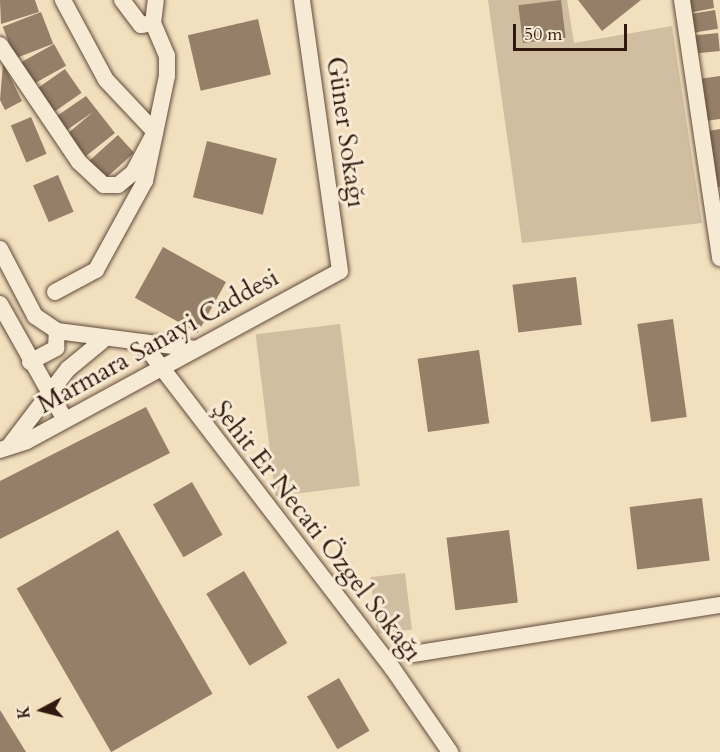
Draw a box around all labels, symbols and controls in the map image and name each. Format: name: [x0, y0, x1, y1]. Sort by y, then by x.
scale bar: [516, 12, 630, 50]
text: 50 m: [524, 22, 563, 47]
street label: Güner Sokağı: [320, 55, 372, 209]
street label: Marmara Sanayi Caddesi: [32, 262, 284, 420]
street label: Şehit Er Necati Özgel Sokağı: [206, 395, 428, 667]
north arrow: [12, 680, 72, 740]
text: K: [12, 704, 36, 720]

